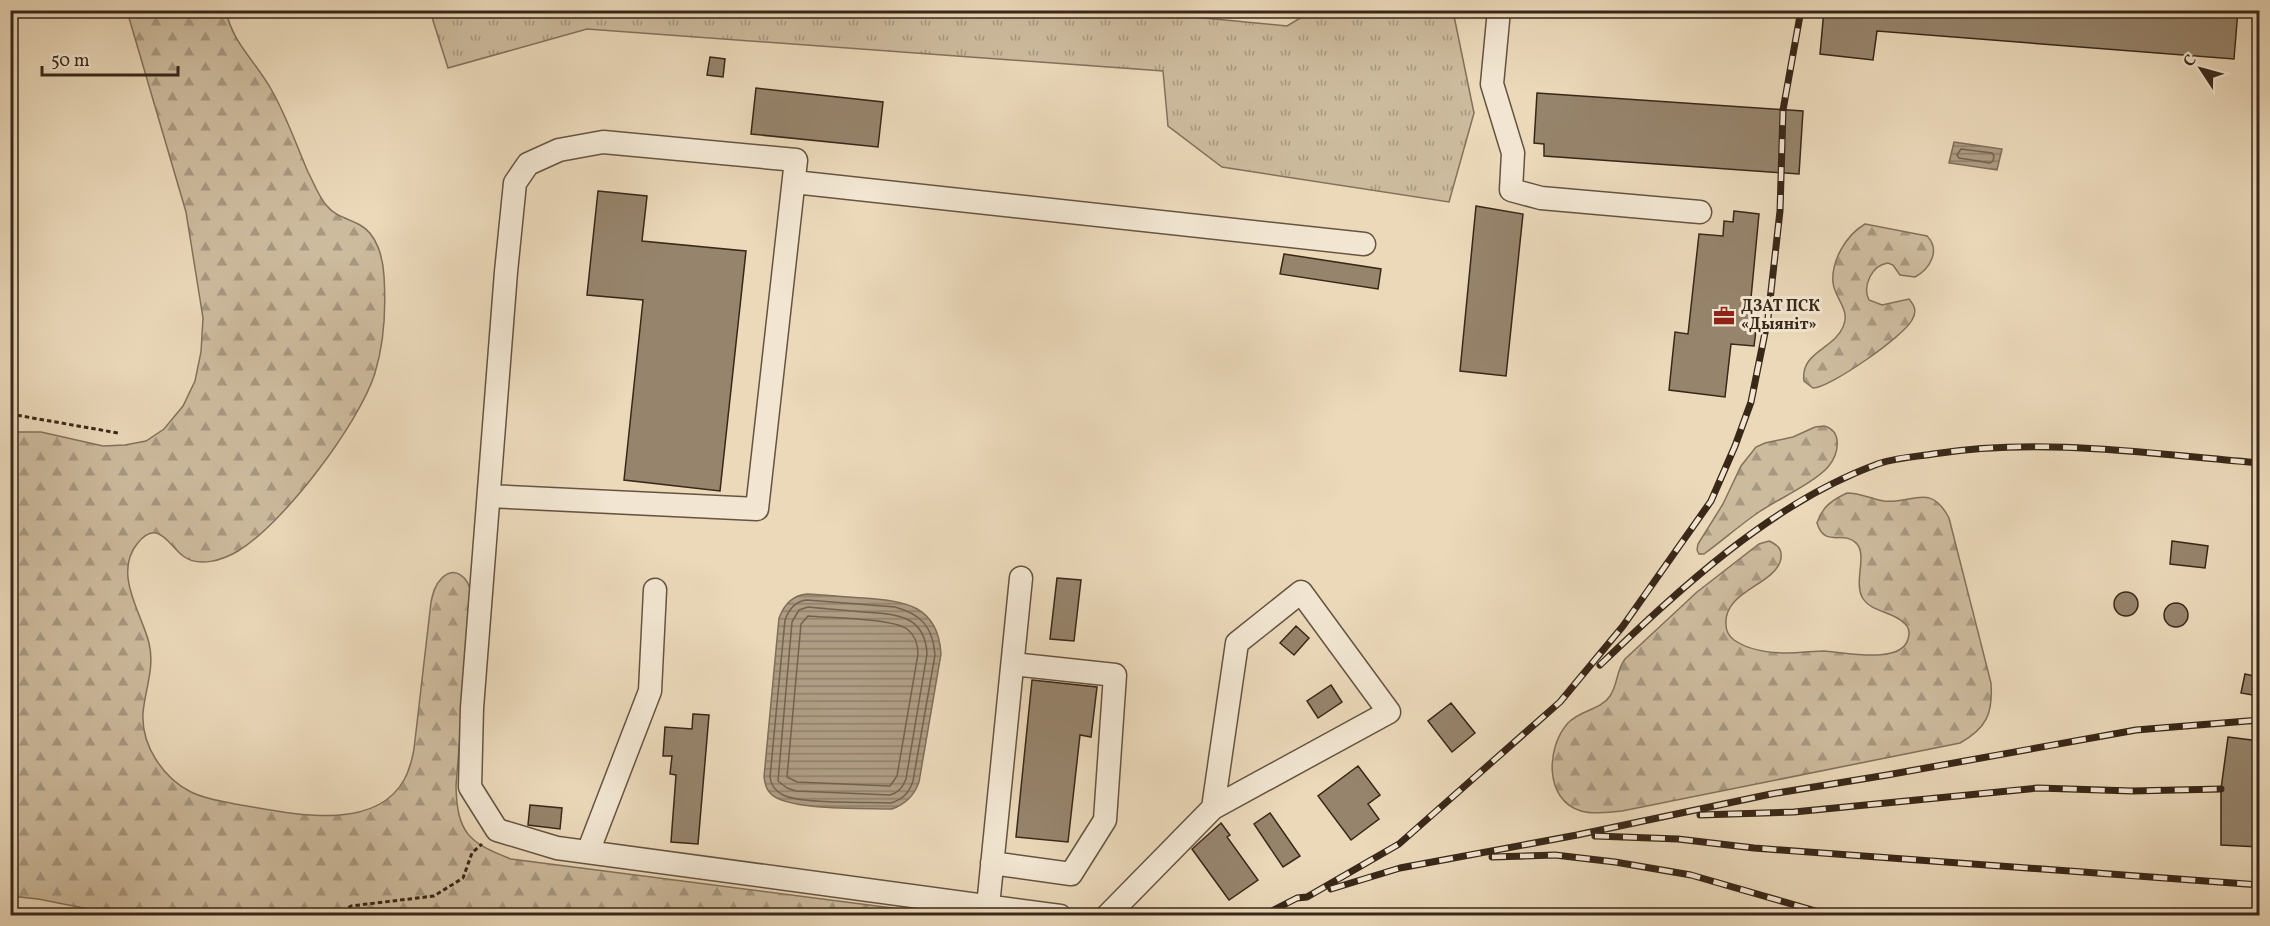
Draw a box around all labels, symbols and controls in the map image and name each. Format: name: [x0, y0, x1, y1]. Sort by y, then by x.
scale bar: [42, 39, 178, 77]
north arrow: [2171, 39, 2231, 99]
text: 50 m: [51, 49, 90, 74]
text: С: [2179, 51, 2202, 72]
place label: ДЗАТ ПСК «Дыяніт»: [1741, 296, 1820, 336]
office icon: ДЗАТ ПСК «Дыяніт»: [1712, 304, 1736, 328]

